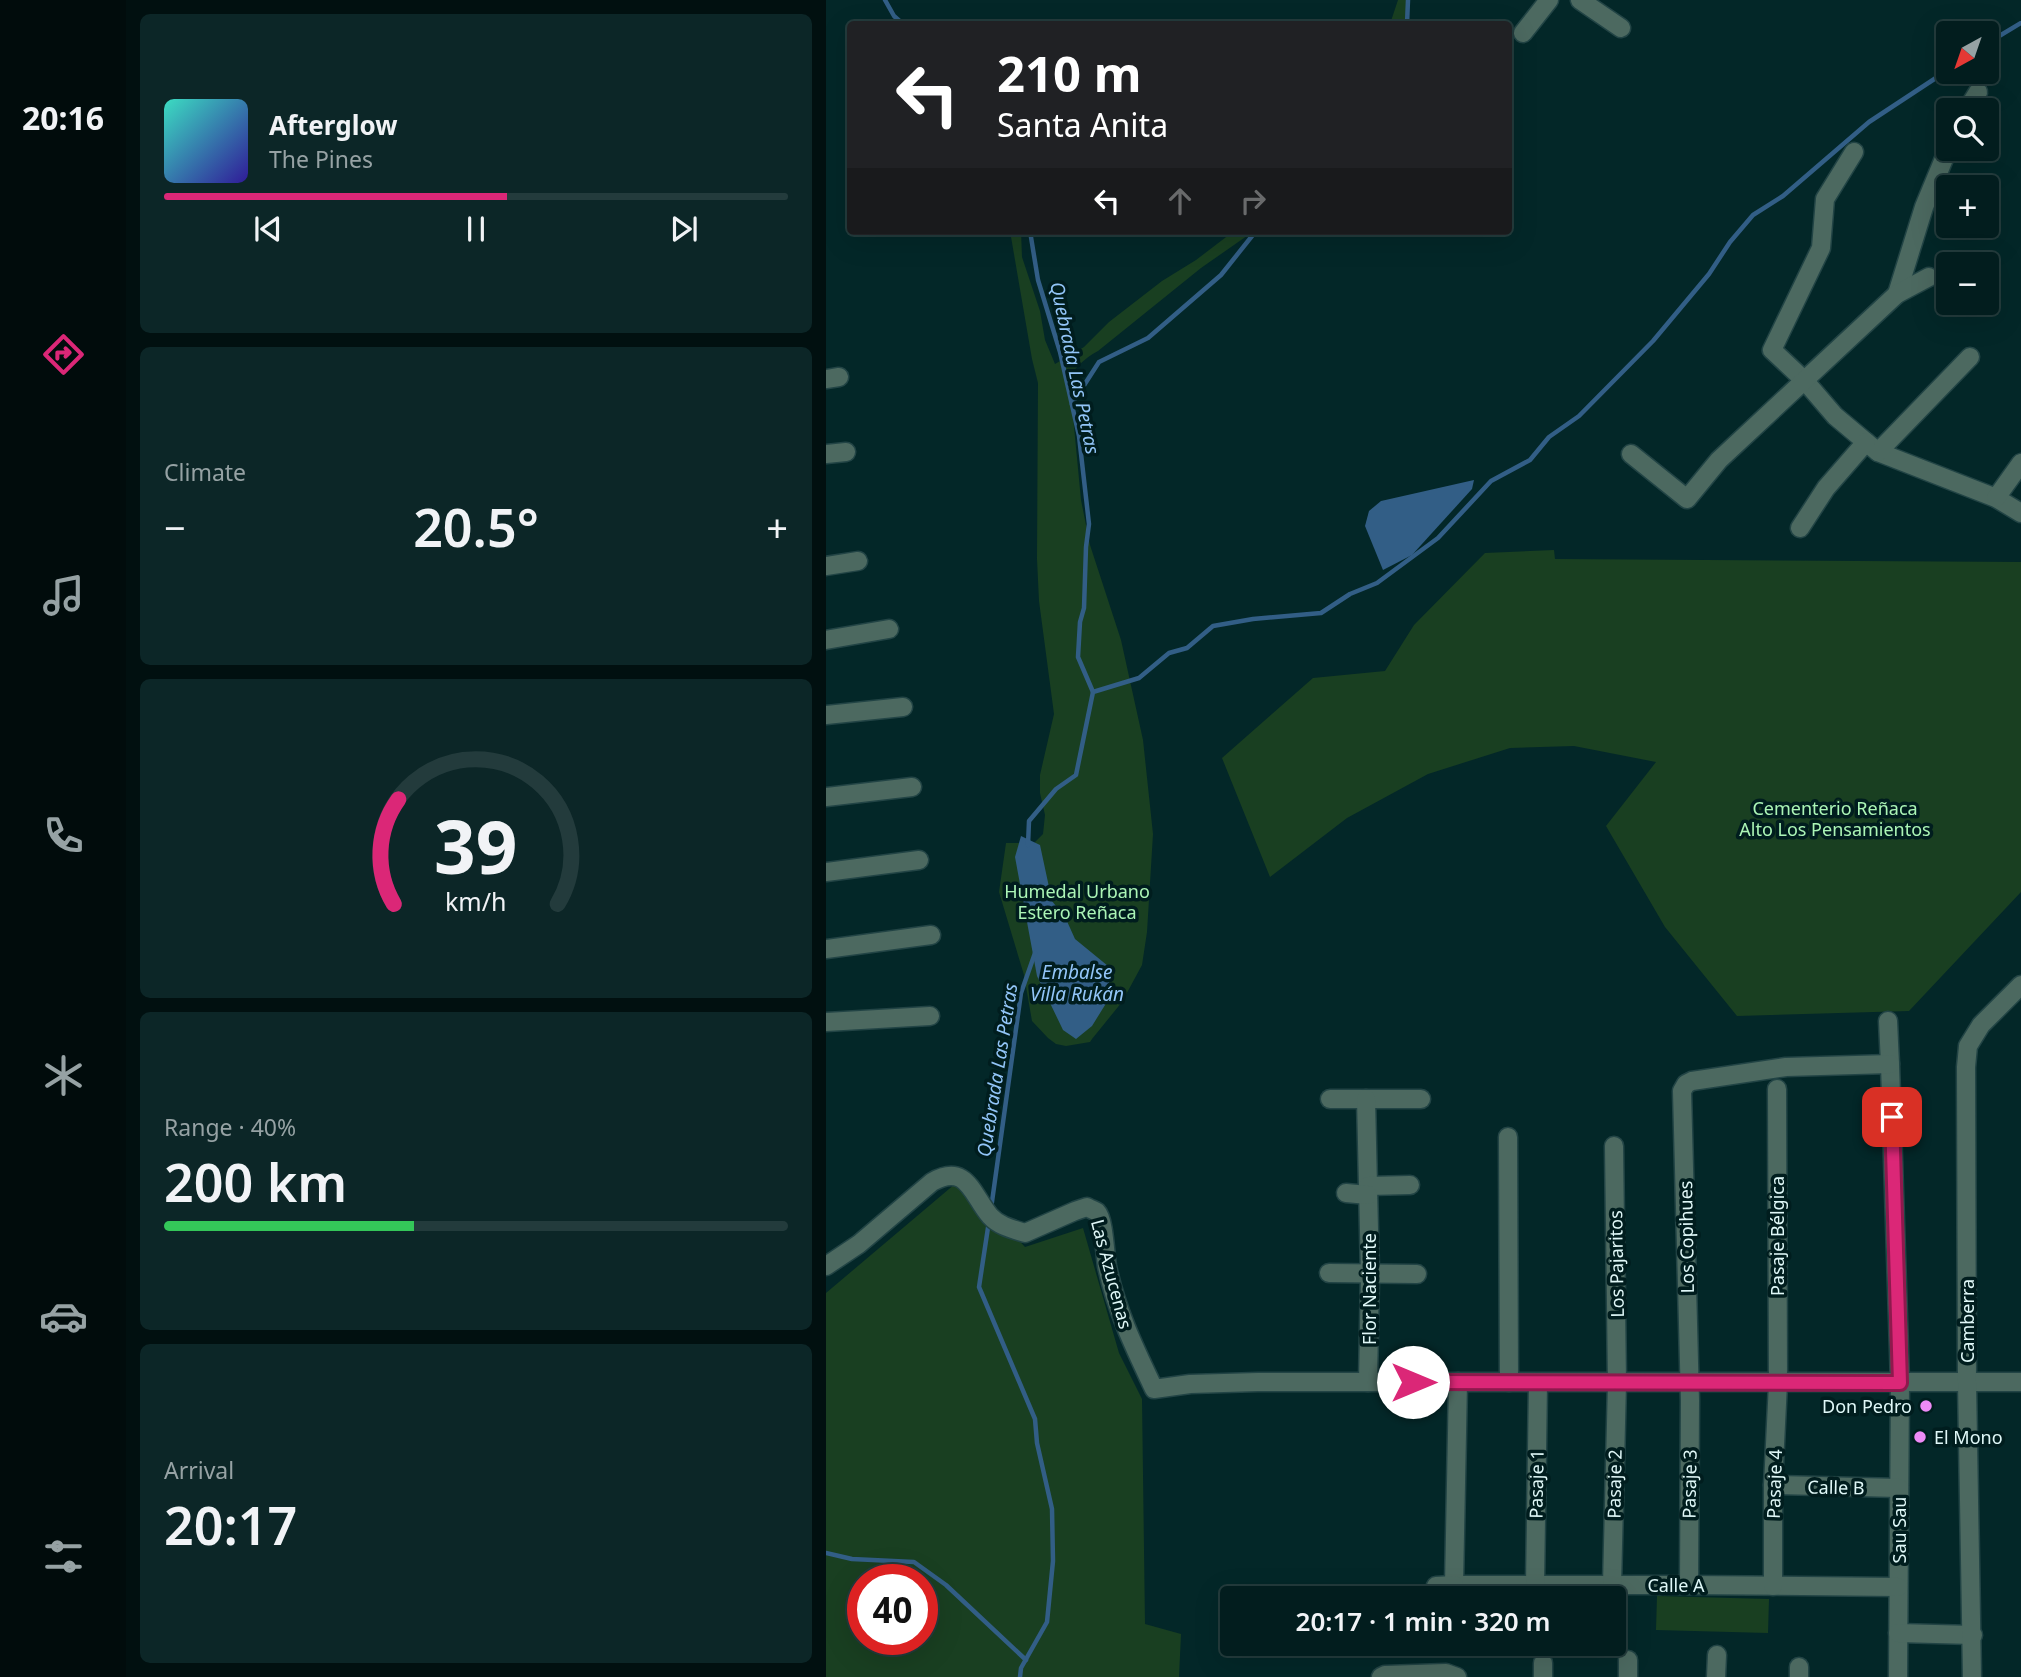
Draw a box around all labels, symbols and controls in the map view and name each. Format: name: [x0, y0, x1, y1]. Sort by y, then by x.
north arrow: [1936, 21, 1998, 84]
map controls: [1936, 21, 1999, 315]
text: 210 m: [997, 40, 1142, 106]
icon: left: [882, 49, 973, 140]
text: 20:16: [22, 96, 104, 139]
button: search: [1936, 98, 1999, 161]
text: Santa Anita: [997, 103, 1168, 146]
text: Afterglow: [269, 107, 397, 143]
text: The Pines: [269, 143, 373, 175]
button: +: [1936, 175, 1999, 238]
icon: left: [1088, 182, 1126, 220]
icon: ahead: [1161, 182, 1199, 220]
icon: right: [1234, 182, 1272, 220]
icon: previous: [249, 210, 287, 248]
icon: pause: [457, 210, 495, 248]
icon: next: [665, 210, 703, 248]
button: −: [1936, 252, 1999, 315]
water label: Quebrada Las Petras: [1044, 279, 1106, 457]
icon: directions: [39, 330, 88, 379]
text: Climate: [164, 456, 246, 488]
text: 20.5°: [413, 491, 539, 562]
text: −: [164, 501, 186, 553]
text: +: [766, 501, 788, 553]
icon: music: [39, 571, 88, 620]
park label: Cementerio Reñaca Alto Los Pensamientos: [1739, 796, 1931, 841]
text: 39: [434, 797, 518, 896]
icon: phone: [39, 811, 88, 860]
park label: Humedal Urbano Estero Reñaca: [1004, 879, 1150, 924]
text: km/h: [445, 884, 507, 918]
water label: Embalse Villa Rukán: [1030, 959, 1124, 1007]
water label: Quebrada Las Petras: [970, 981, 1024, 1159]
icon: climate: [39, 1051, 88, 1100]
pin: [1862, 1087, 1922, 1147]
icon: arrive: [1873, 1098, 1911, 1136]
text: Range · 40%: [164, 1111, 296, 1143]
text: 200 km: [164, 1146, 347, 1217]
street label: Pasaje Bélgica: [1765, 1176, 1789, 1296]
street label: Los Copihues: [1673, 1180, 1699, 1294]
street label: Los Pajaritos: [1603, 1210, 1629, 1318]
street label: Las Azucenas: [1086, 1217, 1138, 1331]
street label: Flor Naciente: [1357, 1233, 1381, 1345]
street label: Camberra: [1955, 1279, 1979, 1363]
icon: car: [39, 1292, 88, 1341]
position arrow: [1376, 1345, 1450, 1419]
place label: Don Pedro: [1822, 1394, 1912, 1418]
marker: Don Pedro: [1918, 1398, 1934, 1414]
place label: El Mono: [1934, 1425, 2003, 1449]
marker: El Mono: [1912, 1429, 1928, 1445]
street label: Pasaje 1: [1523, 1449, 1549, 1519]
street label: Pasaje 2: [1601, 1449, 1627, 1519]
street label: Pasaje 3: [1676, 1449, 1702, 1519]
street label: Pasaje 4: [1761, 1449, 1787, 1519]
text: Arrival: [164, 1454, 234, 1486]
street label: Calle B: [1807, 1475, 1865, 1499]
text: 20:17: [164, 1489, 297, 1560]
street label: Sau Sau: [1887, 1497, 1911, 1563]
icon: filters: [39, 1532, 88, 1581]
speed limit sign: 40: [847, 1564, 938, 1655]
street label: Calle A: [1647, 1573, 1705, 1597]
text: 20:17 · 1 min · 320 m: [1296, 1603, 1550, 1639]

